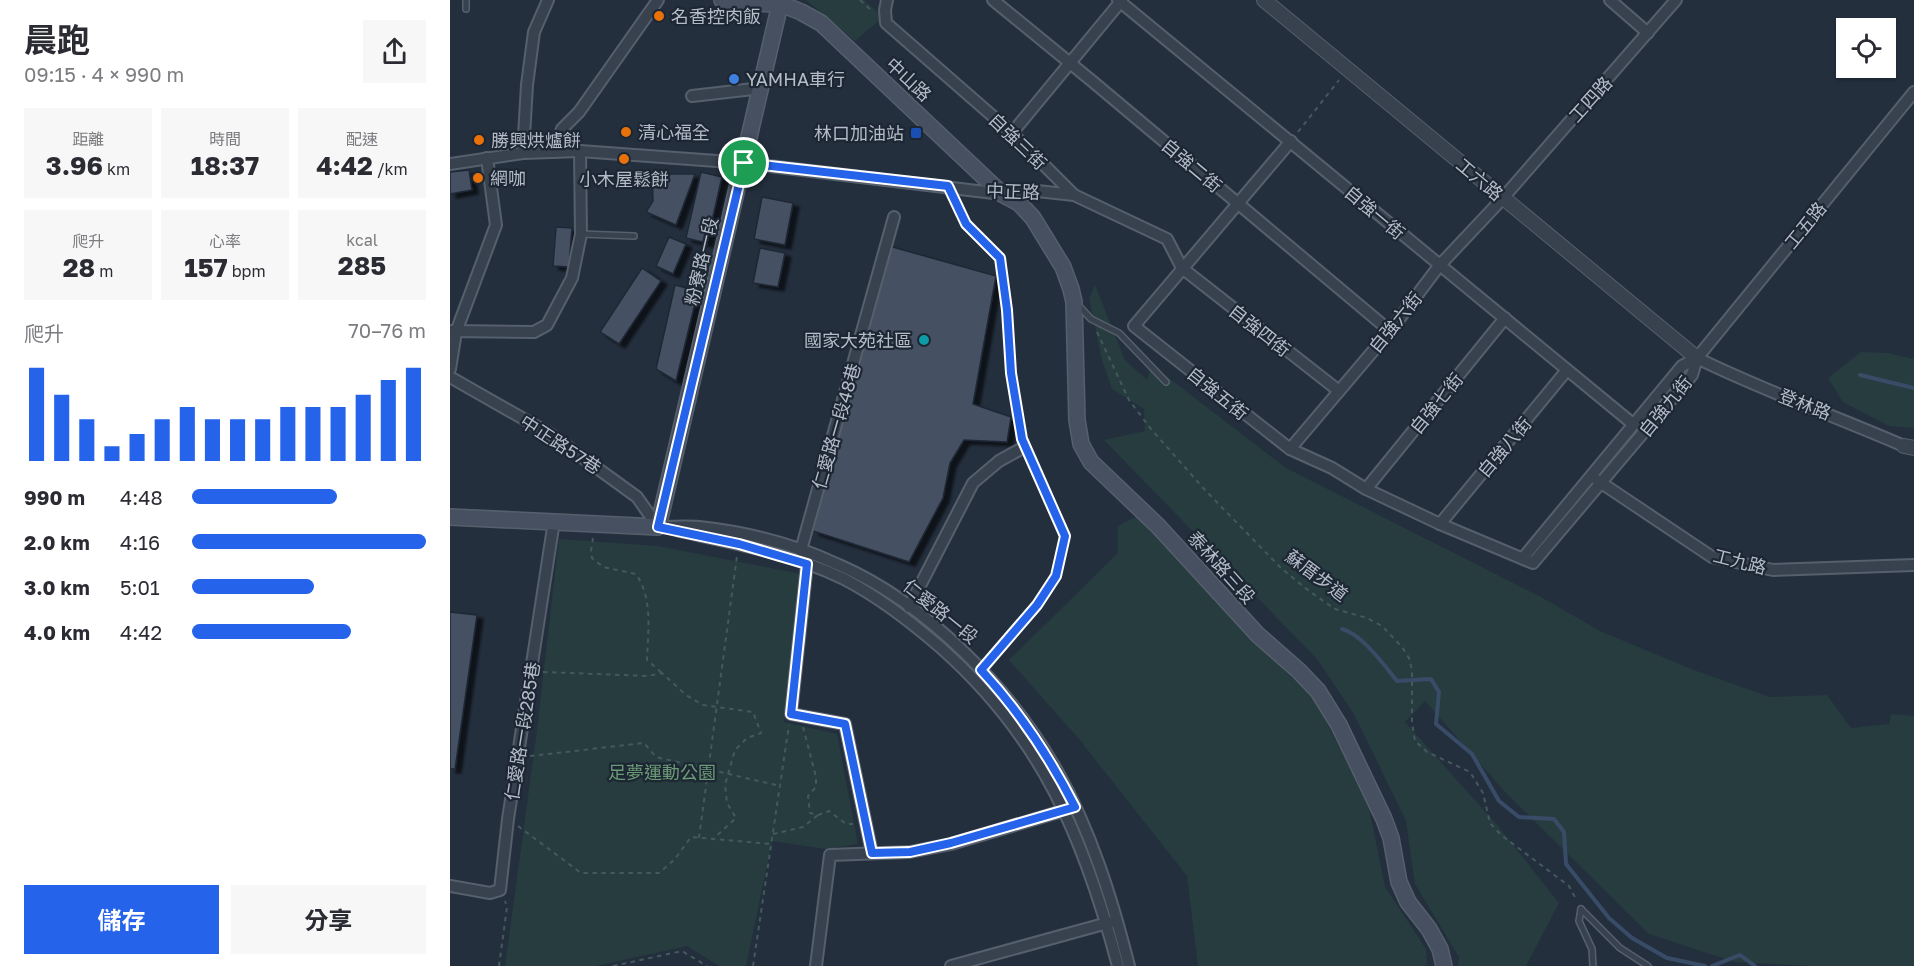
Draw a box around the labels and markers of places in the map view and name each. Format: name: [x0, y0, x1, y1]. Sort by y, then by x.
place label: 名香控肉飯: [671, 5, 761, 27]
marker: 名香控肉飯: [652, 9, 666, 23]
place label: YAMHA車行: [746, 68, 845, 90]
marker: YAMHA車行: [727, 72, 741, 86]
place label: 清心福全: [638, 121, 710, 143]
place label: 林口加油站: [814, 122, 904, 144]
marker: 清心福全: [619, 125, 633, 139]
marker: 林口加油站: [909, 126, 923, 140]
place label: 勝興烘爐餅: [491, 129, 581, 151]
marker: 勝興烘爐餅: [472, 133, 486, 147]
pin: [718, 137, 769, 188]
marker: 小木屋鬆餅: [617, 152, 631, 166]
place label: 網咖: [490, 167, 526, 189]
place label: 小木屋鬆餅: [579, 168, 669, 190]
marker: 網咖: [471, 171, 485, 185]
place label: 國家大苑社區: [804, 329, 912, 351]
marker: 國家大苑社區: [917, 333, 931, 347]

